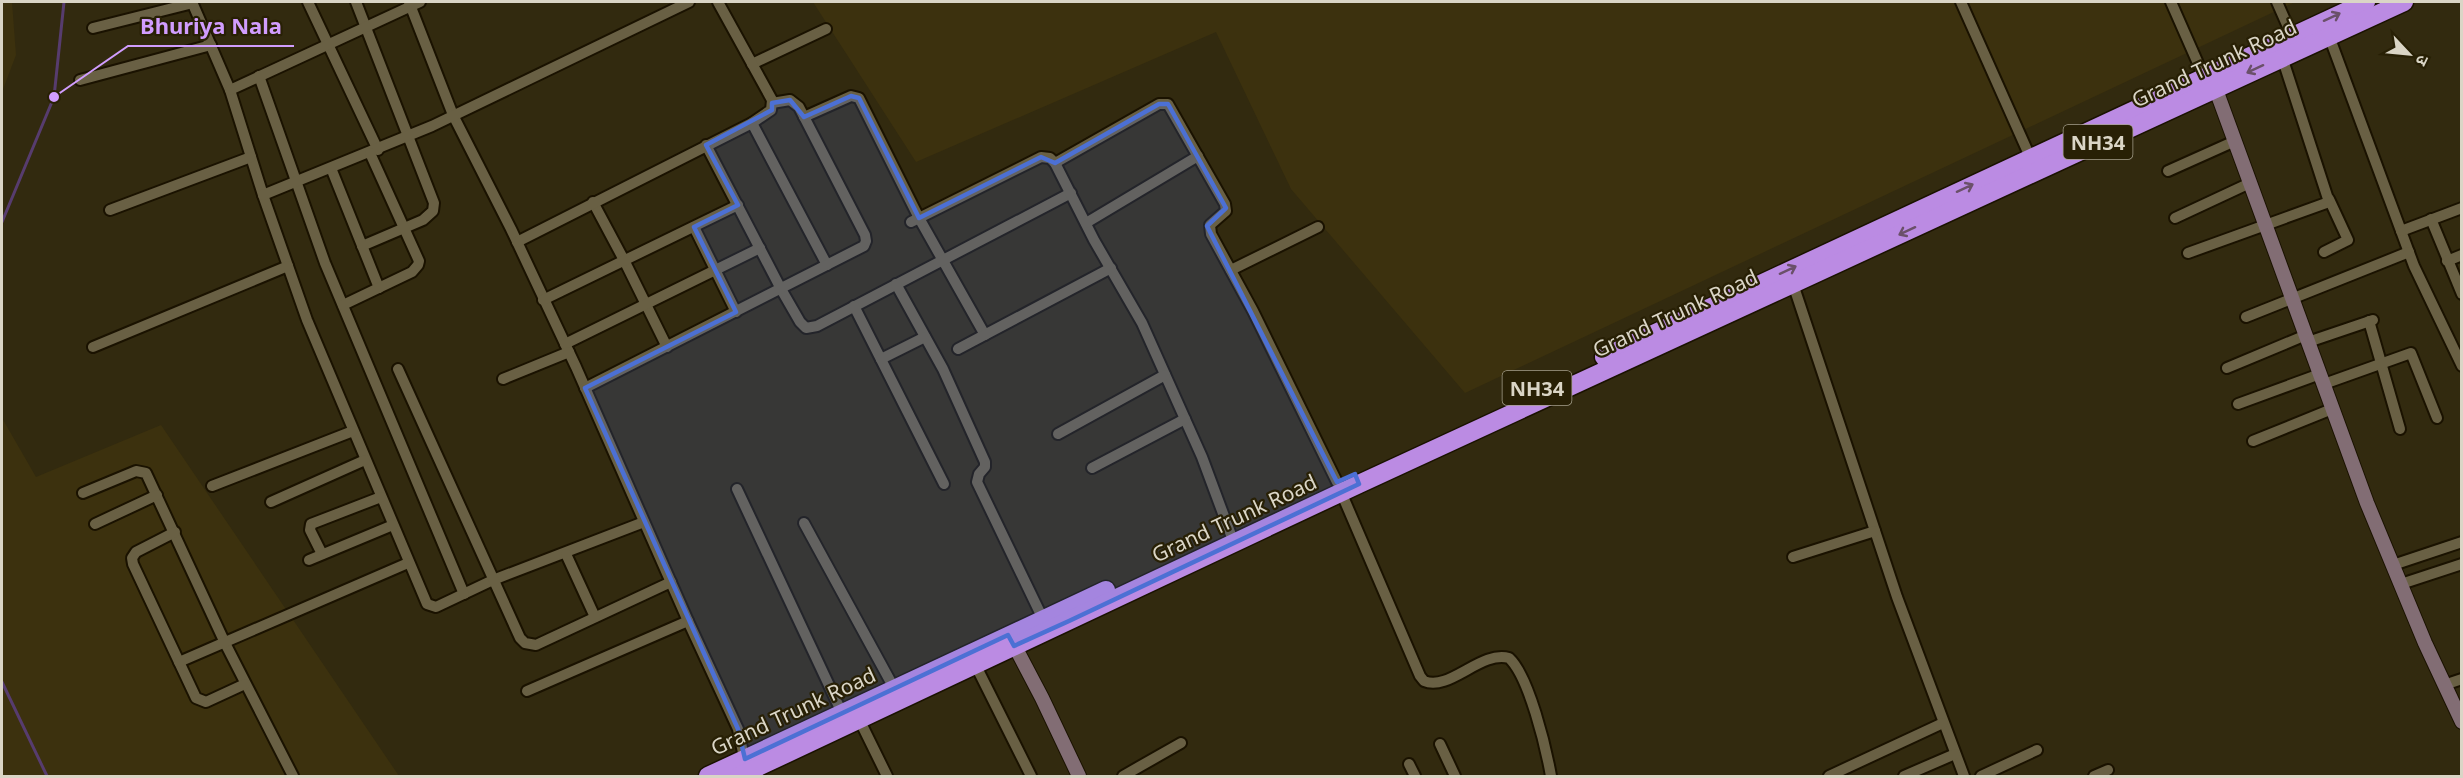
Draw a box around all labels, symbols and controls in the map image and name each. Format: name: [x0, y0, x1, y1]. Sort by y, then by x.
callout: Bhuriya Nala: [128, 6, 294, 46]
text: Bhuriya Nala: [140, 10, 282, 40]
one-way arrow: [2323, 11, 2341, 23]
street label: Grand Trunk Road: [2127, 12, 2301, 114]
north arrow: [2379, 24, 2439, 84]
text: उ: [2410, 52, 2434, 70]
one-way arrow: [2247, 64, 2265, 76]
road number: NH34: [2064, 125, 2132, 159]
one-way arrow: [1956, 182, 1974, 194]
one-way arrow: [1899, 226, 1917, 238]
street label: Grand Trunk Road: [1588, 262, 1762, 364]
one-way arrow: [1778, 263, 1796, 275]
road number: NH34: [1502, 371, 1572, 405]
street label: Grand Trunk Road: [1147, 467, 1321, 569]
street label: Grand Trunk Road: [706, 660, 880, 762]

